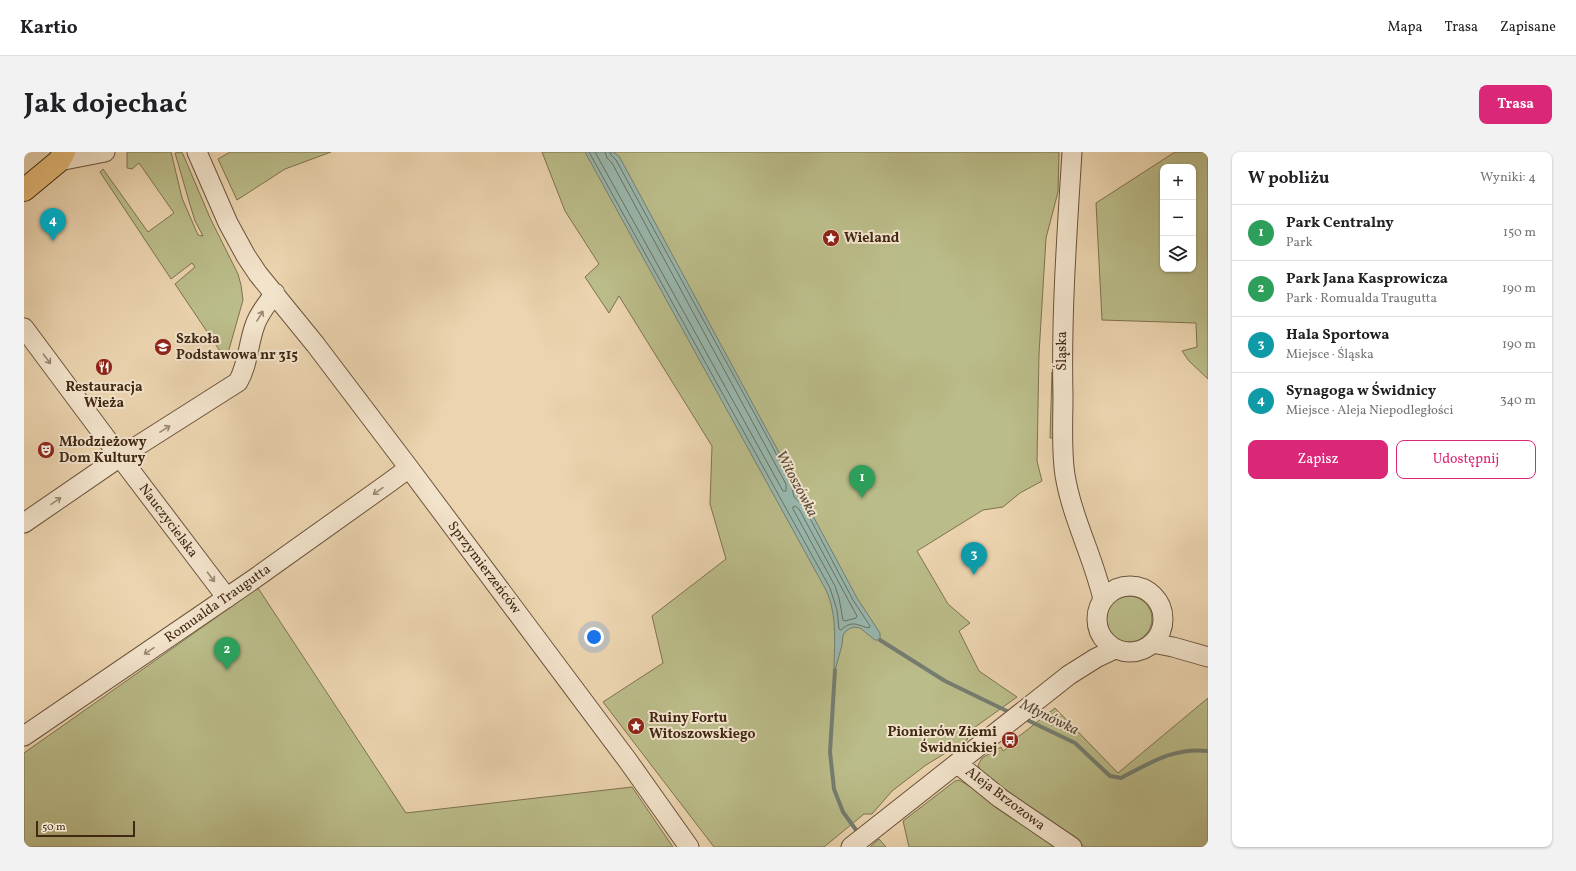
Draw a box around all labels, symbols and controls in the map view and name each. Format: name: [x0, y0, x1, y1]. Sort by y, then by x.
text: Kartio: [20, 15, 78, 41]
text: Mapa: [1388, 18, 1423, 37]
text: Trasa: [1445, 18, 1478, 37]
text: Zapisane: [1500, 18, 1556, 37]
text: Jak dojechać: [24, 85, 187, 124]
button: Trasa: [1479, 85, 1552, 124]
map controls: [1160, 164, 1196, 272]
button: +: [1160, 164, 1196, 200]
text: W pobliżu: [1248, 167, 1329, 190]
text: Wyniki: 4: [1480, 169, 1536, 187]
button: −: [1160, 200, 1196, 236]
pin: 4: [40, 208, 66, 241]
text: Park Centralny: [1286, 213, 1394, 234]
text: 1: [1258, 224, 1264, 242]
text: 150 m: [1503, 224, 1536, 242]
place icon: Wieland: [821, 228, 841, 248]
place label: Wieland: [844, 229, 900, 248]
text: Park: [1286, 234, 1313, 252]
button: layers: [1160, 236, 1196, 272]
text: Park Jana Kasprowicza: [1286, 269, 1448, 290]
text: 2: [1258, 280, 1264, 298]
text: 190 m: [1502, 280, 1536, 298]
text: Park · Romualda Traugutta: [1286, 290, 1437, 308]
one-way arrow: [256, 310, 264, 322]
text: Hala Sportowa: [1286, 325, 1389, 346]
place label: Szkoła Podstawowa nr 315: [176, 330, 298, 365]
street label: Śląska: [1052, 331, 1072, 371]
text: 3: [1258, 336, 1264, 354]
text: 190 m: [1502, 336, 1536, 354]
school or university icon: Szkoła Podstawowa nr 315: [153, 337, 173, 357]
text: Miejsce · Śląska: [1286, 346, 1374, 364]
one-way arrow: [43, 354, 52, 365]
restaurant icon: Restauracja Wieża: [94, 357, 114, 377]
place label: Restauracja Wieża: [65, 378, 143, 413]
text: Synagoga w Świdnicy: [1286, 381, 1436, 402]
text: 4: [1257, 392, 1265, 410]
text: 340 m: [1500, 392, 1536, 410]
text: Miejsce · Aleja Niepodległości: [1286, 402, 1453, 420]
one-way arrow: [159, 425, 170, 433]
place label: Młodzieżowy Dom Kultury: [59, 433, 147, 468]
theatre icon: Młodzieżowy Dom Kultury: [36, 440, 56, 460]
button: Zapisz: [1248, 440, 1388, 479]
button: Udostępnij: [1396, 440, 1536, 479]
water label: Witoszówka: [770, 447, 822, 521]
pin: 1: [849, 465, 875, 498]
street label: Nauczycielska: [134, 480, 202, 562]
one-way arrow: [372, 487, 383, 495]
one-way arrow: [50, 497, 61, 505]
street label: Sprzymierzeńców: [443, 518, 525, 618]
pin: 3: [961, 542, 987, 575]
street label: Romualda Traugutta: [161, 560, 275, 648]
one-way arrow: [207, 571, 216, 582]
your location: [584, 627, 604, 647]
pin: 2: [214, 637, 240, 670]
one-way arrow: [144, 647, 155, 655]
water label: Młynówka: [1015, 694, 1082, 741]
place label: Ruiny Fortu Witoszowskiego: [649, 709, 756, 744]
place icon: Ruiny Fortu Witoszowskiego: [626, 716, 646, 736]
place label: Pionierów Ziemi Świdnickiej: [887, 723, 997, 758]
bus stop icon: Pionierów Ziemi Świdnickiej: [1000, 730, 1020, 750]
street label: Aleja Brzozowa: [961, 763, 1049, 835]
scale bar: [36, 819, 135, 838]
text: 50 m: [42, 820, 66, 835]

